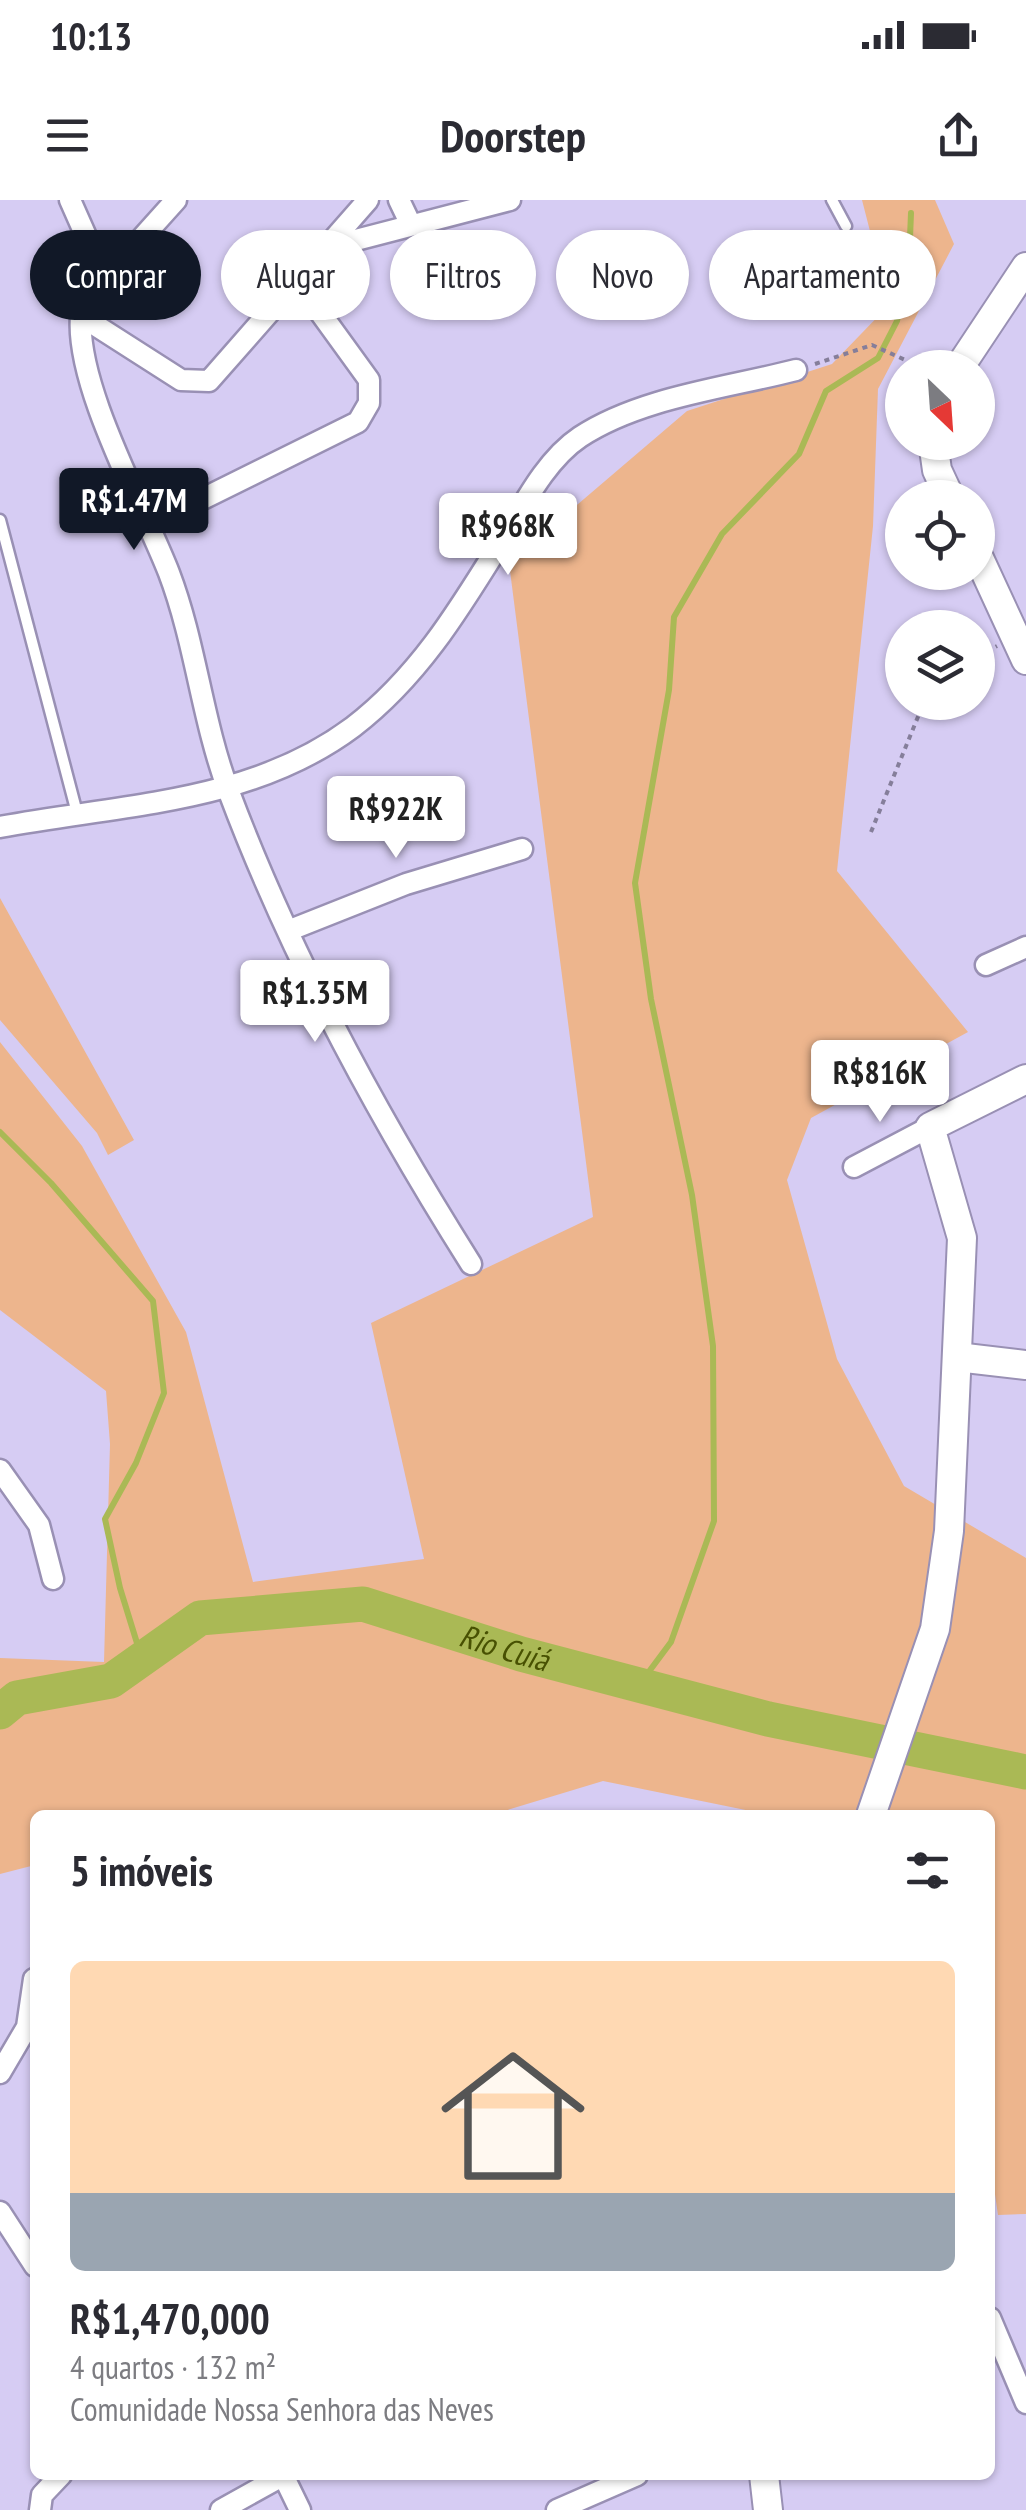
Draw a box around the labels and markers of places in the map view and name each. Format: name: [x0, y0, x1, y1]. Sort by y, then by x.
pin: R$1.47M: [42, 468, 226, 553]
pin: R$968K: [427, 493, 589, 578]
pin: R$922K: [315, 776, 477, 861]
pin: R$1.35M: [223, 960, 407, 1045]
pin: R$816K: [799, 1040, 961, 1125]

